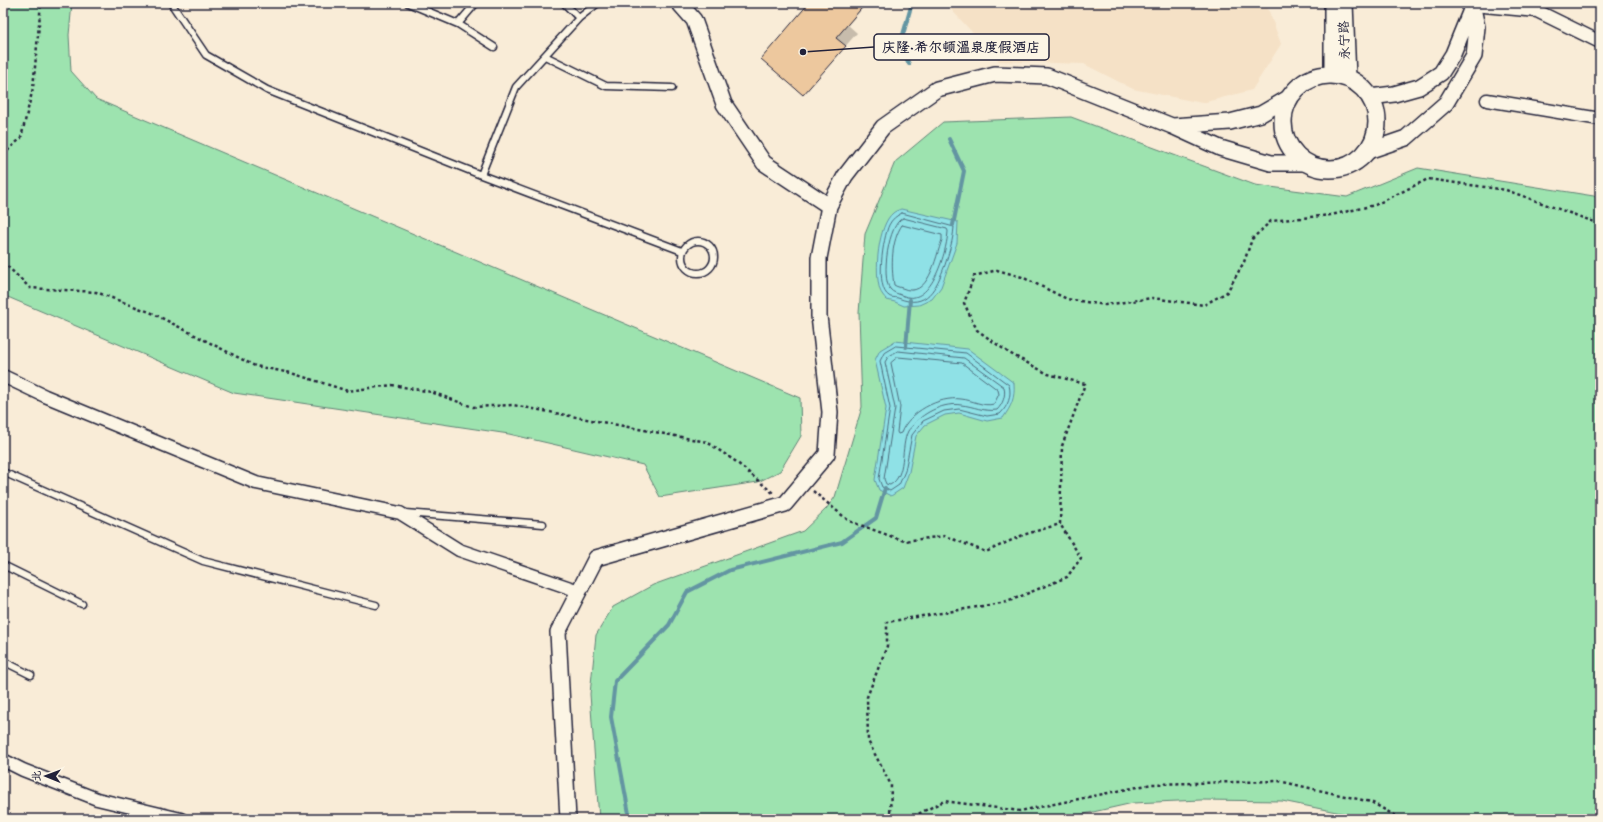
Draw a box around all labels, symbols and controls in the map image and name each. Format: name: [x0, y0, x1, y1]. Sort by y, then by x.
street label: 永宁路: [1337, 20, 1354, 60]
callout: 庆隆·希尔顿温泉度假酒店: [874, 34, 1049, 60]
text: 庆隆·希尔顿温泉度假酒店: [882, 40, 1040, 58]
north arrow: [26, 756, 66, 796]
text: 北: [32, 770, 44, 781]

